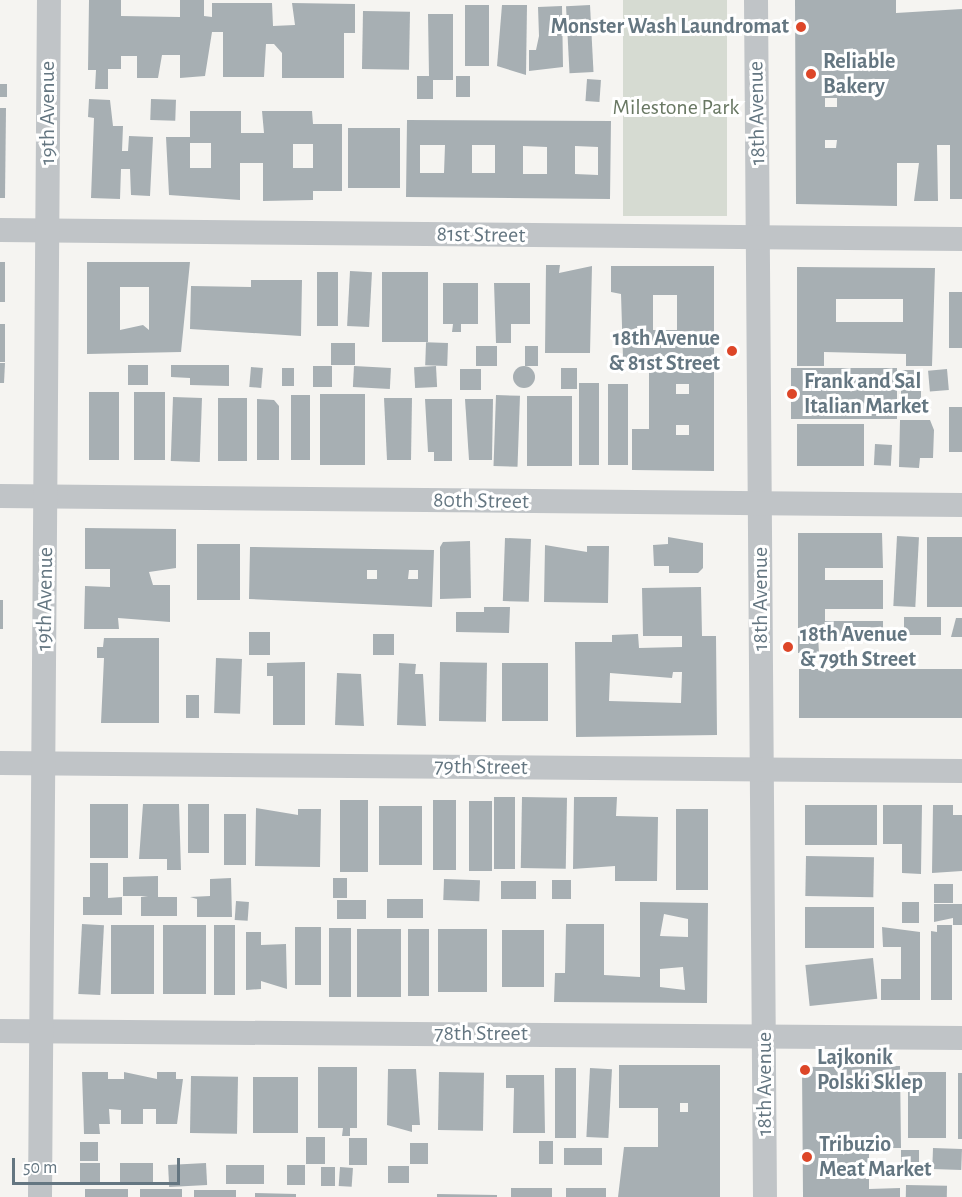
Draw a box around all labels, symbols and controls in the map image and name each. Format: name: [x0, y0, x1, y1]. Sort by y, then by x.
place label: Monster Wash Laundromat: [551, 14, 789, 40]
marker: Monster Wash Laundromat: [794, 20, 808, 34]
place label: Reliable Bakery: [823, 48, 895, 100]
street label: 19th Avenue: [35, 61, 61, 165]
street label: 18th Avenue: [743, 61, 771, 165]
marker: Reliable Bakery: [804, 67, 818, 81]
park label: Milestone Park: [613, 95, 739, 121]
street label: 81st Street: [436, 221, 526, 249]
place label: 18th Avenue & 81st Street: [609, 325, 720, 376]
marker: 18th Avenue & 81st Street: [725, 344, 739, 358]
place label: Frank and Sal Italian Market: [804, 368, 929, 420]
marker: Frank and Sal Italian Market: [785, 387, 799, 401]
street label: 80th Street: [433, 487, 529, 515]
street label: 19th Avenue: [31, 547, 59, 651]
street label: 18th Avenue: [748, 547, 774, 651]
place label: 18th Avenue & 79th Street: [800, 621, 916, 672]
marker: 18th Avenue & 79th Street: [781, 640, 795, 654]
street label: 79th Street: [434, 753, 528, 781]
street label: 78th Street: [434, 1021, 528, 1047]
street label: 18th Avenue: [752, 1032, 778, 1136]
place label: Lajkonik Polski Sklep: [817, 1044, 923, 1096]
marker: Lajkonik Polski Sklep: [798, 1063, 812, 1077]
place label: Tribuzio Meat Market: [819, 1131, 931, 1182]
scale bar: [15, 1146, 183, 1184]
marker: Tribuzio Meat Market: [800, 1150, 814, 1164]
text: 50 m: [23, 1159, 57, 1177]

